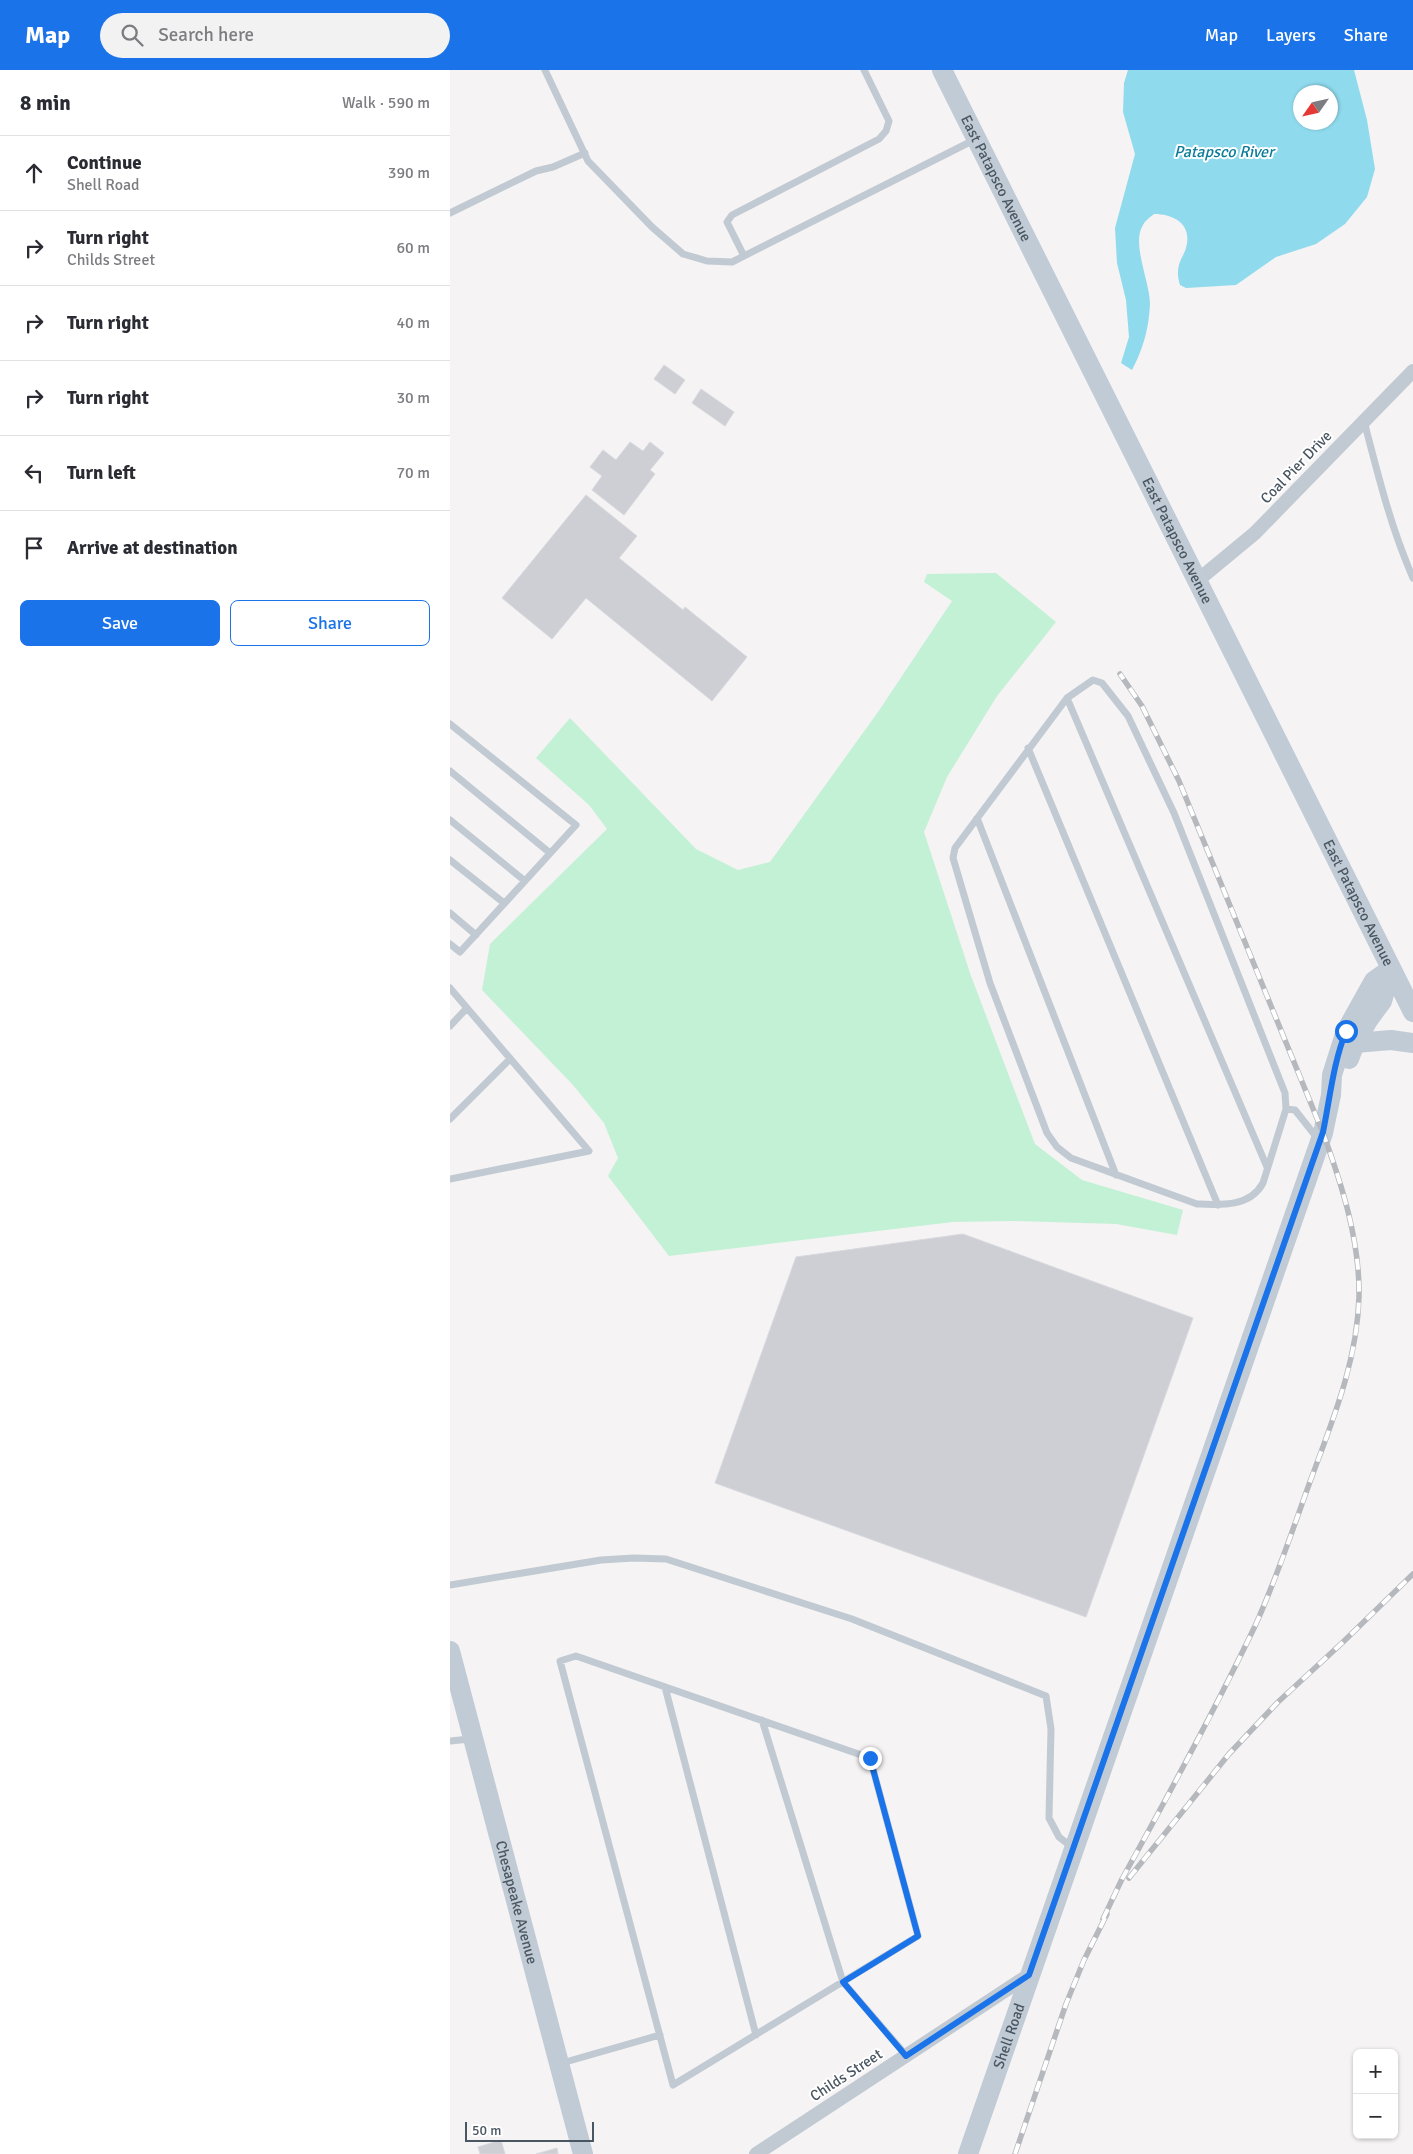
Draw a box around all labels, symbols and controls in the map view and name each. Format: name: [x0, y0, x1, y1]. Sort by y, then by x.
search box: [100, 13, 450, 58]
text: Map: [25, 20, 70, 50]
icon: search: [118, 21, 146, 49]
text: Search here: [158, 23, 254, 47]
text: Map: [1205, 24, 1238, 46]
text: Layers: [1266, 24, 1316, 46]
text: Share: [1344, 24, 1388, 46]
north arrow: [1293, 85, 1338, 130]
text: 8 min: [20, 90, 71, 116]
text: Walk · 590 m: [342, 93, 430, 113]
street label: East Patapsco Avenue: [957, 112, 1035, 245]
water label: Patapsco River: [1174, 142, 1276, 162]
text: Continue: [67, 151, 142, 175]
icon: ahead: [20, 159, 48, 187]
text: 390 m: [388, 163, 430, 183]
text: Shell Road: [67, 175, 140, 195]
text: Turn right: [67, 226, 149, 250]
icon: right: [20, 234, 48, 262]
text: 60 m: [396, 238, 430, 258]
text: Childs Street: [67, 250, 155, 270]
icon: right: [20, 309, 48, 337]
text: Turn right: [67, 311, 149, 335]
text: 40 m: [396, 313, 430, 333]
icon: right: [20, 384, 48, 412]
text: Turn right: [67, 386, 149, 410]
text: 30 m: [396, 388, 430, 408]
street label: Coal Pier Drive: [1257, 427, 1335, 507]
icon: left: [20, 459, 48, 487]
text: Turn left: [67, 461, 136, 485]
text: 70 m: [396, 463, 430, 483]
street label: East Patapsco Avenue: [1138, 474, 1216, 607]
icon: arrive: [20, 534, 48, 562]
text: Arrive at destination: [67, 536, 238, 560]
button: Save: [20, 600, 220, 646]
button: Share: [230, 600, 430, 646]
street label: East Patapsco Avenue: [1319, 836, 1398, 969]
route start: [1335, 1020, 1358, 1043]
route end: [859, 1747, 882, 1770]
street label: Chesapeake Avenue: [492, 1839, 541, 1966]
street label: Shell Road: [989, 2001, 1029, 2071]
street label: Childs Street: [807, 2045, 885, 2105]
map controls: [1353, 2049, 1398, 2139]
button: +: [1353, 2049, 1398, 2094]
button: −: [1353, 2094, 1398, 2139]
scale bar: [465, 2119, 594, 2142]
text: 50 m: [472, 2122, 501, 2139]

